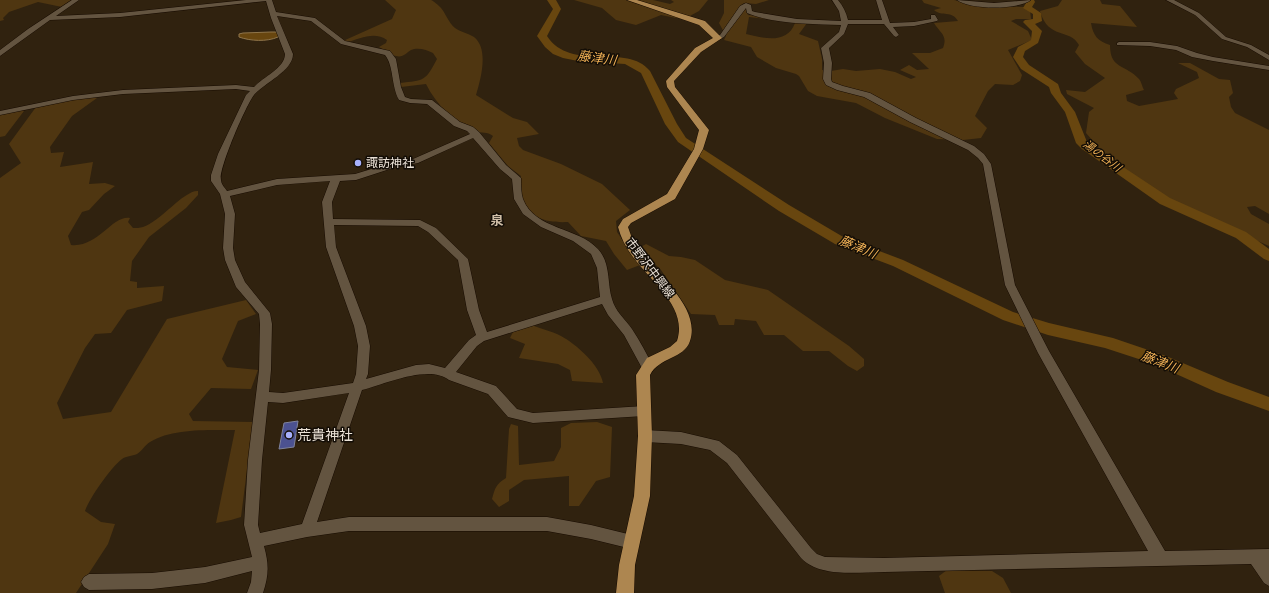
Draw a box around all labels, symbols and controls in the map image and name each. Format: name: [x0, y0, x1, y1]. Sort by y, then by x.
water label: 藤津川: [577, 48, 619, 68]
water label: 湯の谷川: [1081, 138, 1124, 175]
place label: 諏訪神社: [366, 156, 414, 170]
marker: 諏訪神社: [353, 158, 363, 168]
district label: 泉: [490, 213, 504, 228]
water label: 藤津川: [837, 232, 881, 262]
street label: 市野沢中興線: [623, 235, 677, 301]
water label: 藤津川: [1139, 348, 1183, 377]
place label: 荒貴神社: [297, 427, 353, 444]
marker: 荒貴神社: [284, 430, 294, 440]

